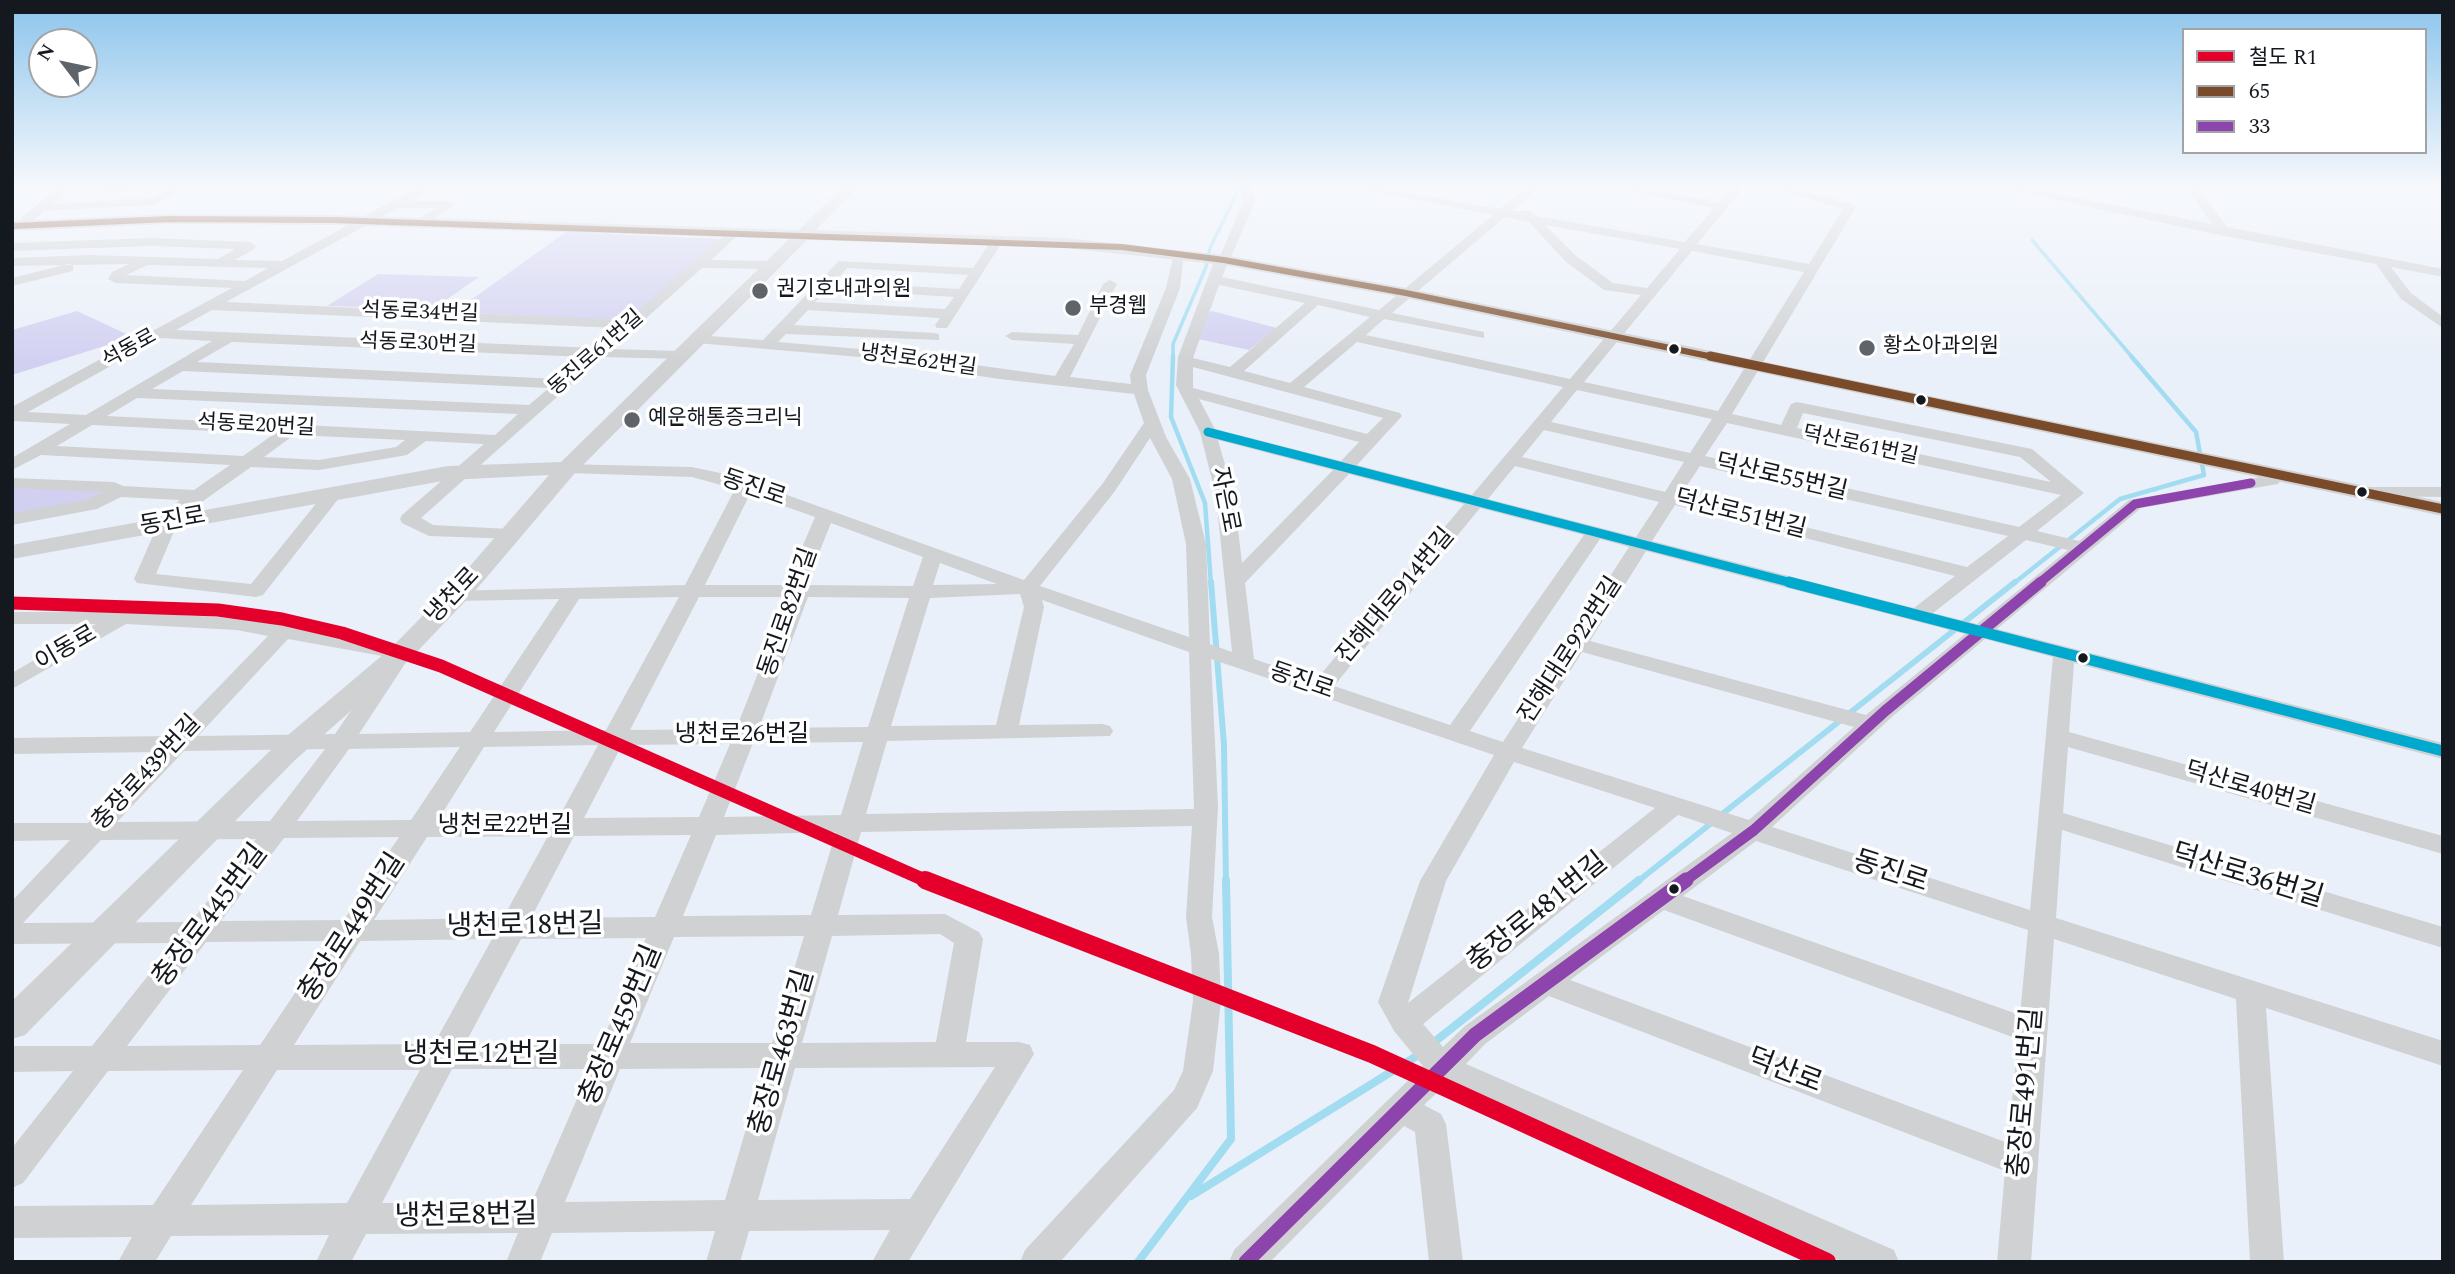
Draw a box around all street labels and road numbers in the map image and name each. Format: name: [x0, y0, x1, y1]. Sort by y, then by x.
street label: 석동로34번길: [361, 299, 479, 329]
street label: 동진로61번길: [544, 306, 650, 402]
street label: 석동로: [99, 325, 161, 375]
street label: 석동로30번길: [359, 330, 477, 360]
street label: 냉천로62번길: [858, 341, 978, 383]
street label: 석동로20번길: [197, 411, 315, 443]
street label: 덕산로61번길: [1800, 422, 1920, 472]
street label: 덕산로55번길: [1712, 450, 1850, 508]
street label: 자은로: [1203, 465, 1243, 535]
street label: 동진로: [717, 466, 789, 514]
street label: 덕산로51번길: [1671, 486, 1809, 546]
street label: 동진로: [138, 503, 208, 543]
street label: 진해대로914번길: [1332, 523, 1462, 671]
street label: 동진로82번길: [755, 545, 825, 681]
street label: 냉천로: [421, 563, 487, 631]
street label: 진해대로922번길: [1514, 573, 1630, 729]
street label: 이동로: [31, 621, 103, 679]
street label: 동진로: [1265, 659, 1337, 707]
street label: 충장로439번길: [88, 711, 208, 837]
street label: 냉천로26번길: [675, 722, 809, 750]
street label: 덕산로40번길: [2181, 758, 2319, 822]
street label: 냉천로22번길: [438, 813, 572, 841]
street label: 충장로445번길: [147, 839, 277, 995]
street label: 덕산로36번길: [2167, 839, 2327, 917]
street label: 동진로: [1848, 846, 1932, 902]
street label: 충장로481번길: [1462, 847, 1616, 981]
street label: 충장로449번길: [293, 848, 415, 1010]
street label: 냉천로18번길: [446, 910, 604, 946]
street label: 충장로459번길: [574, 941, 672, 1111]
street label: 충장로463번길: [744, 966, 824, 1140]
street label: 충장로491번길: [2004, 1006, 2052, 1180]
street label: 냉천로12번길: [403, 1040, 559, 1074]
street label: 덕산로: [1742, 1043, 1826, 1103]
street label: 냉천로8번길: [394, 1200, 538, 1236]

